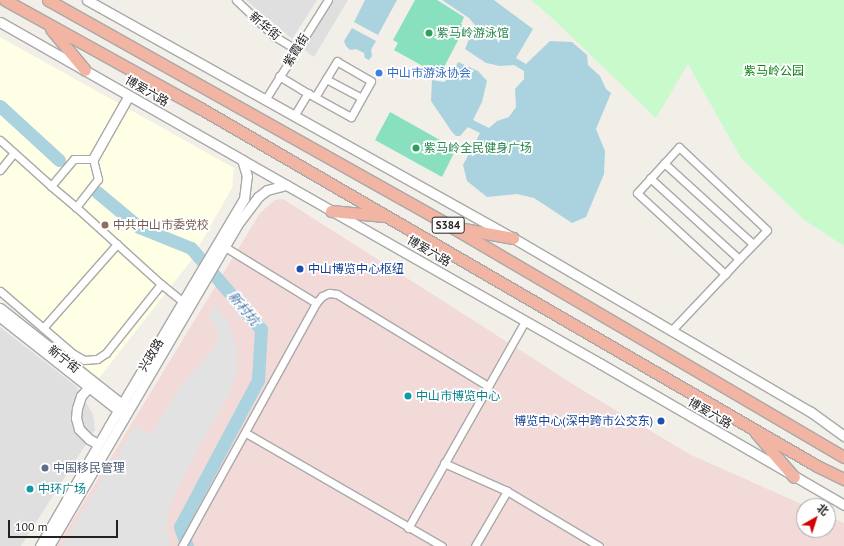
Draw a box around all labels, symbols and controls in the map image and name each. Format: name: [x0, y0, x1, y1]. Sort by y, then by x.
street label: 新华街: [247, 9, 283, 43]
place label: 紫马岭游泳馆: [437, 26, 509, 40]
marker: 紫马岭游泳馆: [424, 28, 434, 38]
street label: 紫霞街: [280, 31, 312, 69]
park label: 紫马岭公园: [744, 64, 804, 78]
place label: 中山市游泳协会: [387, 66, 471, 80]
marker: 中山市游泳协会: [374, 68, 384, 78]
street label: 博爱六路: [123, 73, 171, 109]
place label: 紫马岭全民健身广场: [424, 141, 532, 155]
marker: 紫马岭全民健身广场: [411, 143, 421, 153]
road number: S384: [431, 216, 465, 234]
place label: 中共中山市委党校: [113, 218, 209, 232]
marker: 中共中山市委党校: [100, 220, 110, 230]
street label: 博爱六路: [405, 233, 453, 269]
place label: 中山博览中心枢纽: [308, 262, 404, 276]
marker: 中山博览中心枢纽: [295, 264, 305, 274]
water label: 新村坑: [224, 289, 262, 329]
street label: 兴政路: [136, 336, 166, 374]
street label: 新宁街: [45, 342, 83, 376]
place label: 中山市博览中心: [416, 389, 500, 403]
marker: 中山市博览中心: [403, 391, 413, 401]
street label: 博爱六路: [686, 395, 734, 431]
place label: 博览中心(深中跨市公交东): [514, 414, 653, 428]
marker: 博览中心(深中跨市公交东): [656, 416, 666, 426]
place label: 中国移民管理: [53, 461, 125, 475]
marker: 中国移民管理: [40, 463, 50, 473]
place label: 中环广场: [38, 482, 86, 496]
marker: 中环广场: [25, 484, 35, 494]
north arrow: [796, 498, 836, 538]
text: 北: [814, 501, 832, 518]
scale bar: [10, 512, 120, 538]
text: 100 m: [15, 519, 48, 534]

